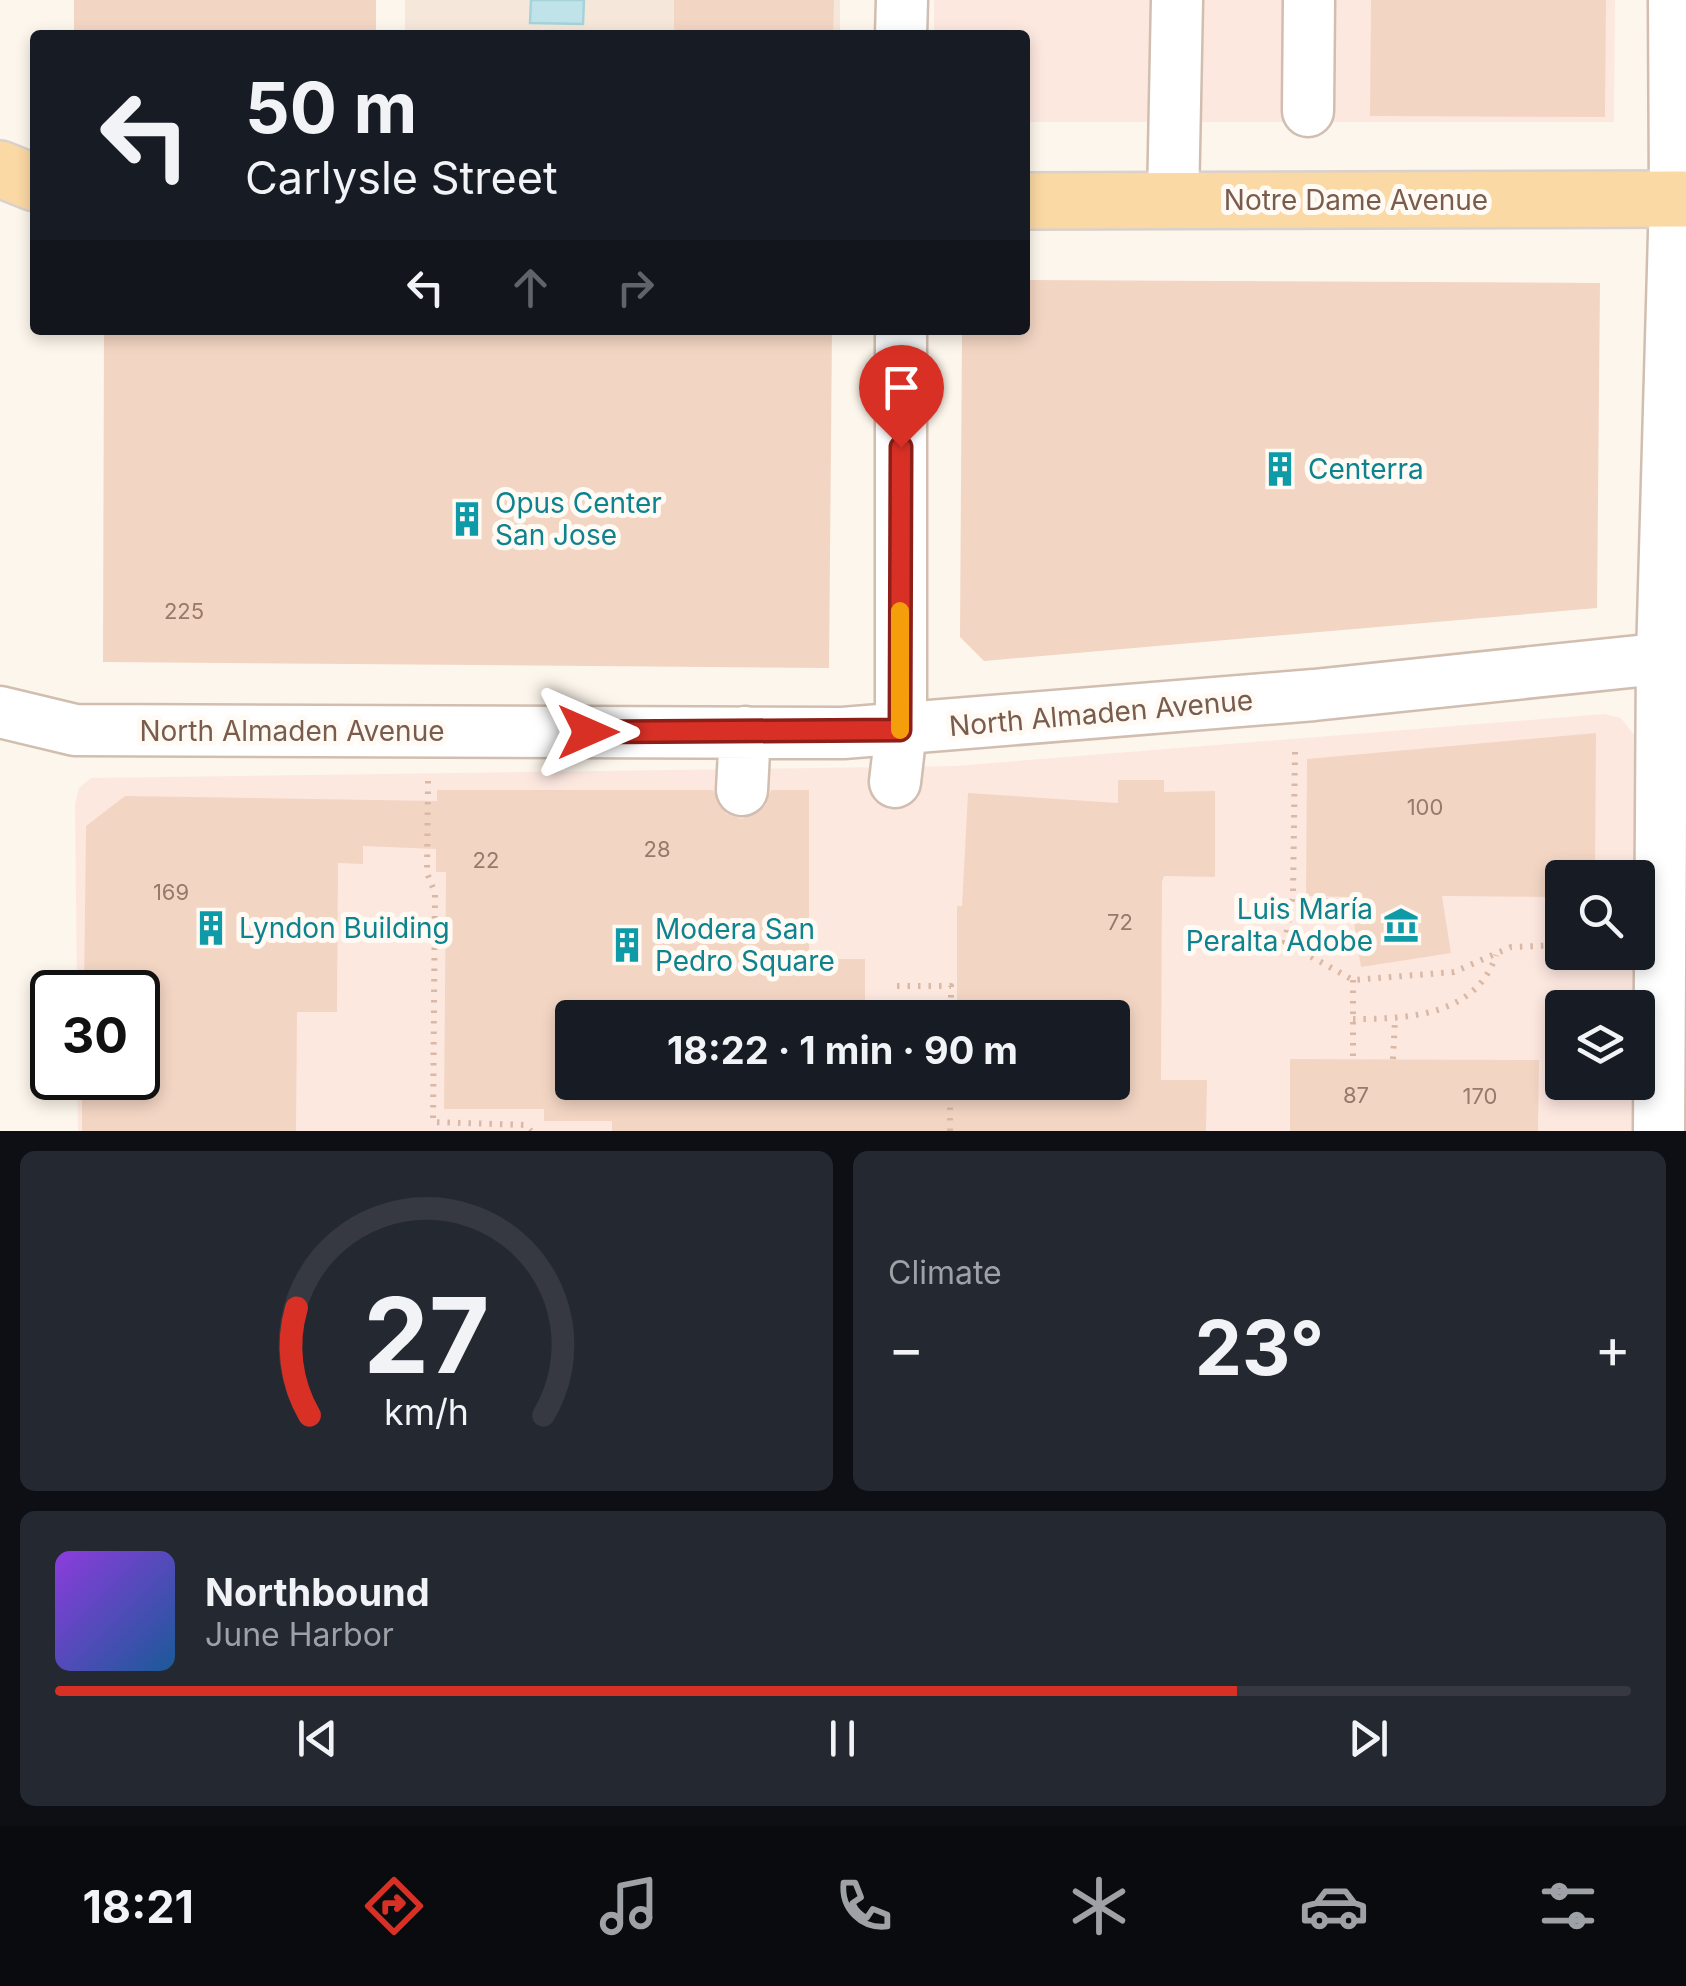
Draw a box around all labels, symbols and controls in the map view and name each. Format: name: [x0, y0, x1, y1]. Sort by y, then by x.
text: 50 m: [245, 65, 417, 150]
icon: left: [80, 70, 210, 200]
text: Carlysle Street: [245, 150, 558, 205]
street label: Notre Dame Avenue: [1224, 183, 1488, 217]
icon: left: [398, 260, 453, 315]
icon: ahead: [503, 260, 558, 315]
icon: right: [608, 260, 663, 315]
pin: [859, 345, 944, 448]
icon: arrive: [874, 360, 929, 415]
building icon: Centerra: [1261, 450, 1299, 488]
place label: Centerra: [1308, 452, 1424, 486]
place label: Opus Center San Jose: [495, 486, 662, 552]
building icon: Opus Center San Jose: [448, 500, 486, 538]
house number: 225: [164, 598, 204, 624]
position arrow: [536, 680, 640, 784]
street label: North Almaden Avenue: [948, 683, 1254, 743]
street label: North Almaden Avenue: [139, 714, 445, 748]
house number: 100: [1407, 794, 1443, 820]
house number: 28: [643, 836, 671, 862]
house number: 22: [473, 847, 499, 873]
map controls: [1545, 860, 1655, 1100]
button: search: [1545, 860, 1655, 970]
house number: 169: [153, 879, 189, 905]
place label: Luis María Peralta Adobe: [1186, 892, 1373, 958]
museum icon: Luis María Peralta Adobe: [1382, 906, 1420, 944]
building icon: Lyndon Building: [192, 909, 230, 947]
house number: 72: [1107, 909, 1133, 935]
place label: Lyndon Building: [239, 911, 450, 945]
place label: Modera San Pedro Square: [655, 912, 835, 978]
building icon: Modera San Pedro Square: [608, 926, 646, 964]
speed limit sign: 30: [30, 970, 160, 1100]
button: layers: [1545, 990, 1655, 1100]
text: 18:22 · 1 min · 90 m: [667, 1027, 1018, 1073]
house number: 87: [1343, 1082, 1369, 1108]
house number: 170: [1463, 1083, 1497, 1109]
text: Climate: [888, 1253, 1002, 1292]
text: 27: [364, 1272, 490, 1398]
text: 23°: [1195, 1302, 1324, 1393]
text: −: [888, 1315, 924, 1381]
text: +: [1595, 1315, 1631, 1381]
text: km/h: [384, 1390, 469, 1434]
text: Northbound: [205, 1569, 430, 1615]
text: June Harbor: [205, 1615, 394, 1654]
icon: previous: [290, 1711, 345, 1766]
icon: pause: [815, 1711, 870, 1766]
icon: next: [1341, 1711, 1396, 1766]
icon: directions: [359, 1871, 429, 1941]
icon: music: [594, 1871, 664, 1941]
icon: phone: [829, 1871, 899, 1941]
icon: climate: [1064, 1871, 1134, 1941]
icon: car: [1299, 1871, 1369, 1941]
icon: filters: [1533, 1871, 1603, 1941]
text: 18:21: [82, 1879, 194, 1934]

